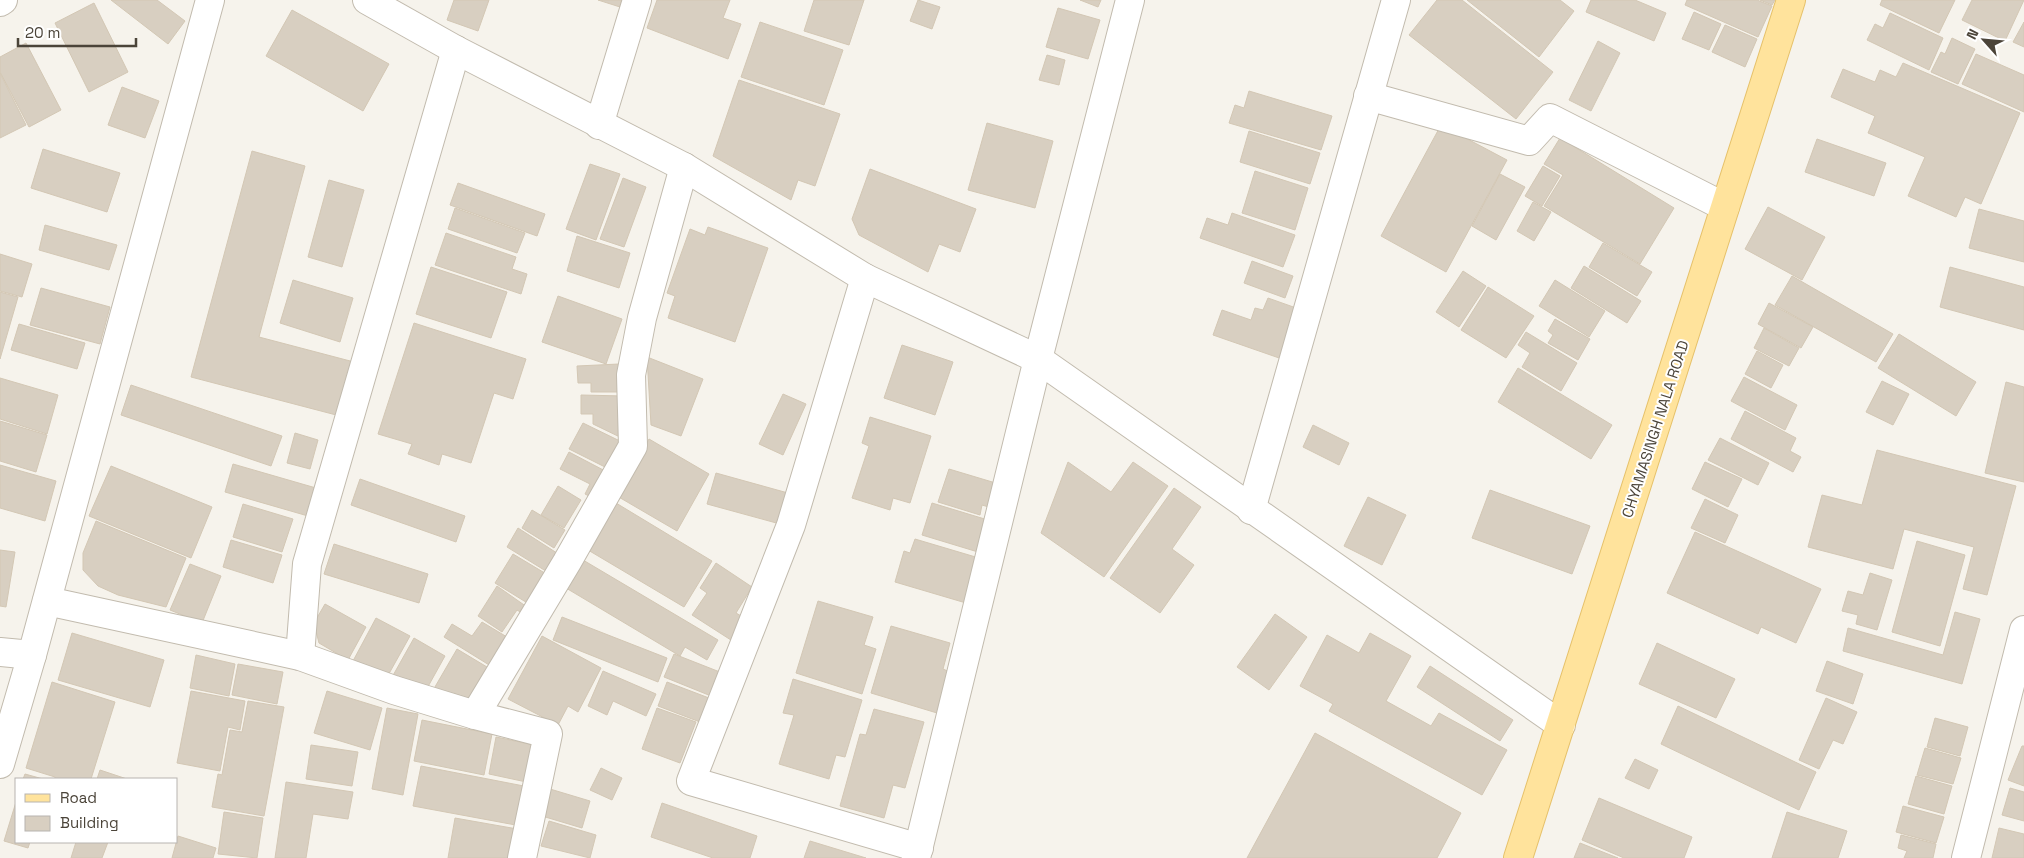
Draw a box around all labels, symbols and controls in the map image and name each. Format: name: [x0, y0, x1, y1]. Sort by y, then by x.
scale bar: [18, 15, 135, 47]
north arrow: [1959, 15, 2009, 65]
text: 20 m: [25, 23, 60, 42]
text: N: [1962, 26, 1983, 42]
street label: CHYAMASINGH NALA ROAD: [1617, 338, 1693, 520]
legend: [15, 778, 178, 843]
text: Road: [60, 788, 97, 807]
text: Building: [60, 813, 119, 832]

